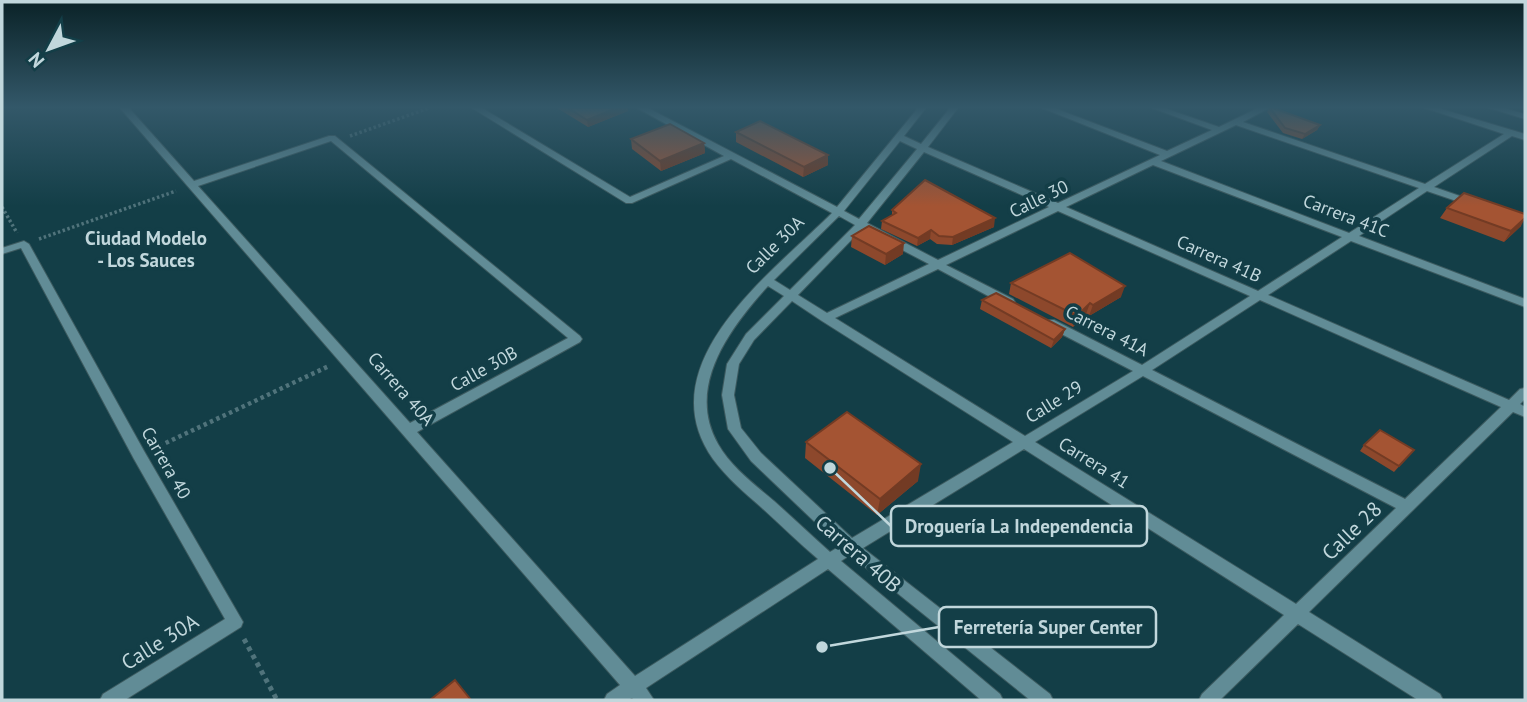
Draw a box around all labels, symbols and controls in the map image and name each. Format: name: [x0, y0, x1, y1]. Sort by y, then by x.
north arrow: [14, 14, 84, 84]
text: N: [23, 48, 49, 73]
street label: Calle 30: [1005, 174, 1072, 223]
street label: Carrera 41C: [1300, 189, 1392, 242]
street label: Calle 30A: [741, 210, 809, 279]
district label: Ciudad Modelo - Los Sauces: [85, 226, 207, 272]
street label: Carrera 41B: [1173, 230, 1265, 287]
street label: Carrera 41A: [1062, 300, 1153, 362]
street label: Calle 30B: [446, 341, 521, 396]
street label: Carrera 40A: [363, 347, 440, 431]
street label: Calle 29: [1021, 375, 1087, 428]
street label: Carrera 40: [137, 422, 196, 503]
street label: Carrera 41: [1054, 432, 1134, 493]
street label: Calle 28: [1316, 495, 1387, 566]
callout: Droguería La Independencia: [891, 506, 1147, 546]
street label: Carrera 40B: [810, 509, 907, 598]
text: Droguería La Independencia: [905, 514, 1133, 538]
street label: Calle 30A: [116, 607, 204, 676]
callout: Ferretería Super Center: [939, 607, 1156, 647]
text: Ferretería Super Center: [954, 615, 1143, 639]

